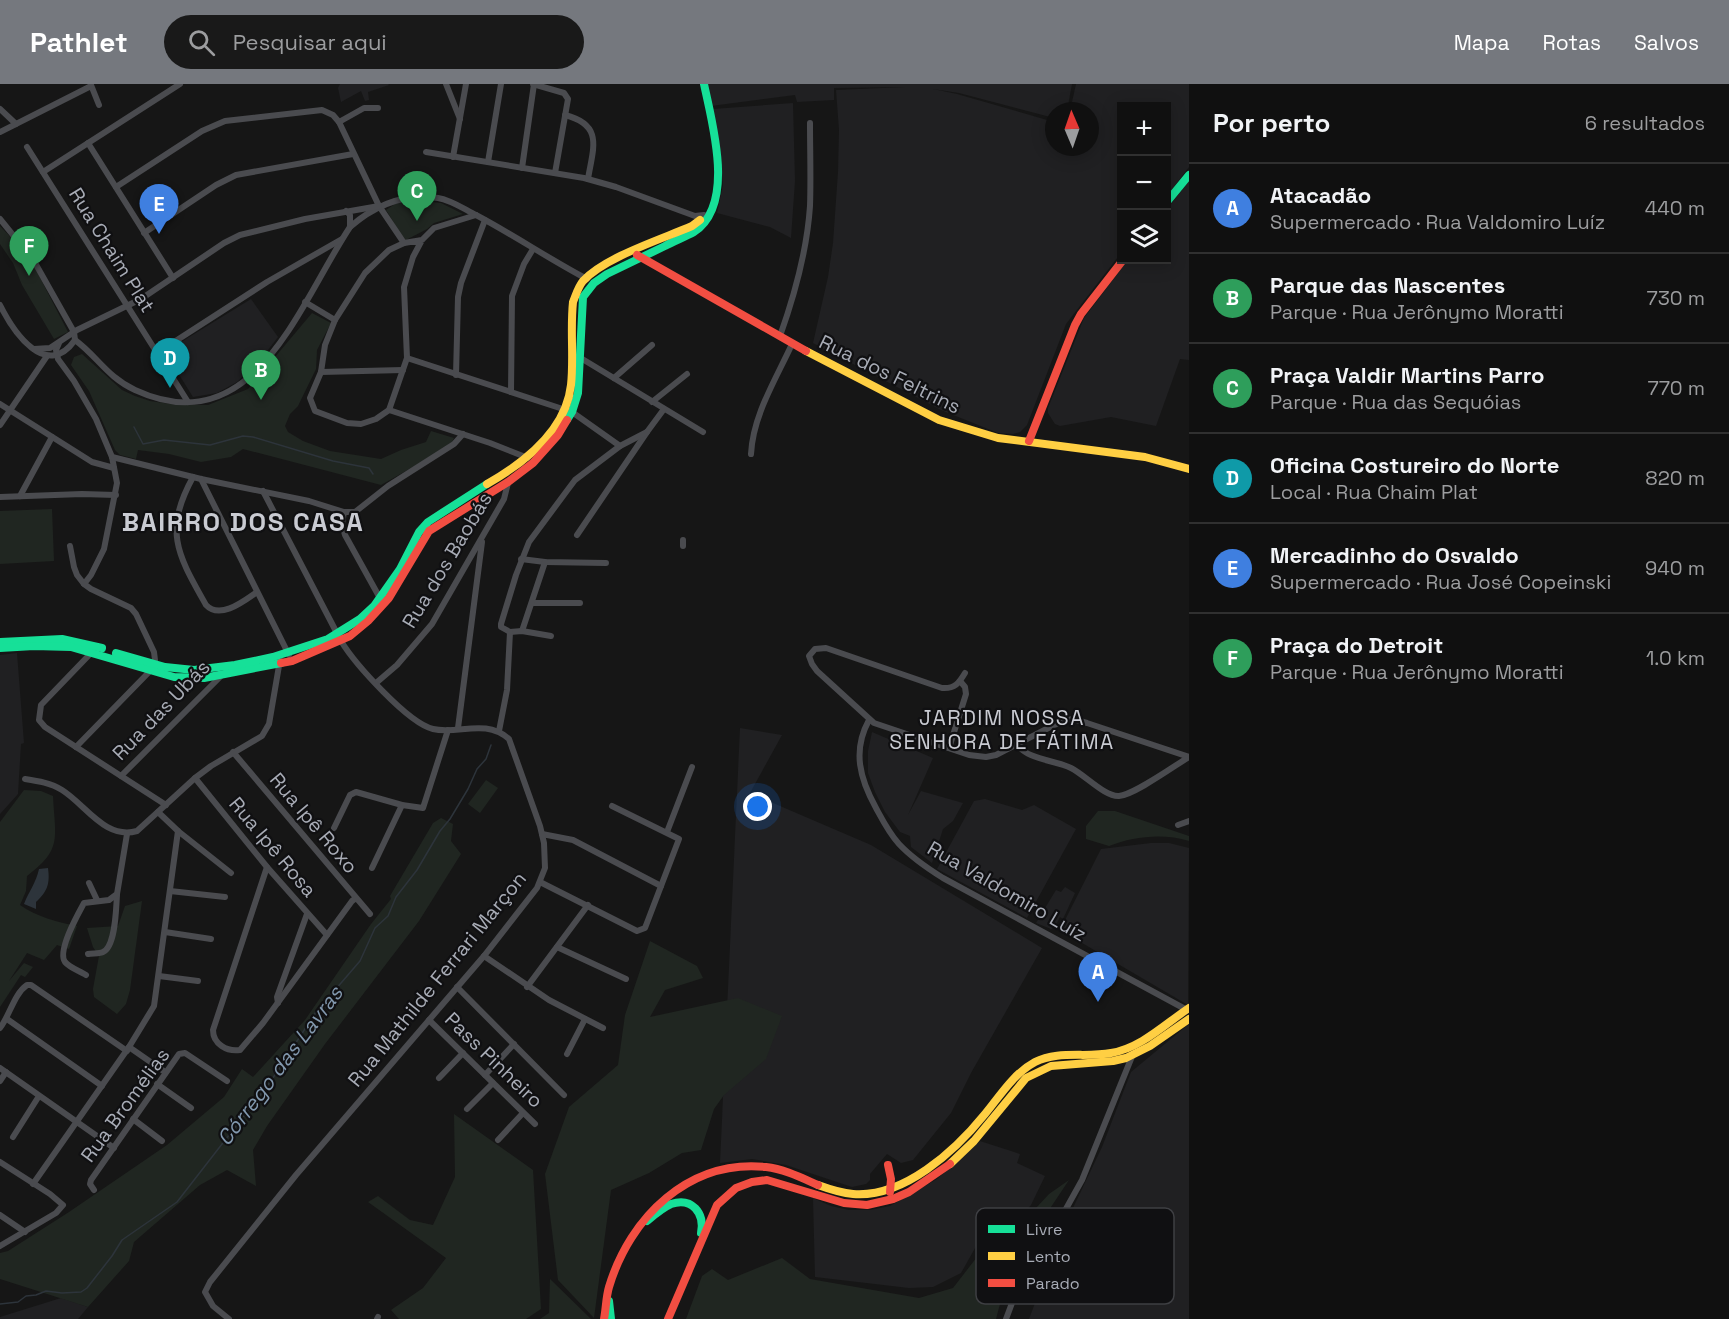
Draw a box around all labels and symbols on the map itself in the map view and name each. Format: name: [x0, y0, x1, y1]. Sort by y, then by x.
north arrow: [1045, 102, 1099, 156]
pin: C: [398, 172, 436, 221]
street label: Rua Chaim Plat: [63, 183, 161, 317]
pin: E: [140, 184, 178, 234]
pin: F: [9, 226, 48, 276]
street label: Rua dos Feltrins: [815, 328, 965, 420]
pin: D: [150, 338, 190, 388]
pin: B: [242, 350, 280, 400]
street label: Rua dos Baobás: [396, 487, 498, 633]
district label: BAIRRO DOS CASA: [122, 505, 364, 539]
street label: Rua das Ubás: [107, 654, 215, 766]
district label: JARDIM NOSSA SENHORA DE FÁTIMA: [889, 704, 1115, 755]
street label: Rua Ipê Roxo: [264, 767, 364, 879]
street label: Rua Ipê Rosa: [223, 791, 323, 903]
your location: [743, 792, 772, 821]
street label: Rua Valdomiro Luíz: [923, 835, 1091, 947]
street label: Rua Mathilde Ferrari Marçon: [342, 866, 532, 1092]
pin: A: [1078, 952, 1118, 1002]
water label: Córrego das Lavras: [211, 980, 349, 1151]
street label: Pass Pinheiro: [439, 1006, 549, 1114]
street label: Rua Bromélias: [75, 1043, 175, 1167]
legend: [976, 1208, 1174, 1304]
text: Livre: [1026, 1219, 1063, 1240]
text: Lento: [1026, 1246, 1071, 1267]
text: Parado: [1026, 1273, 1080, 1294]

